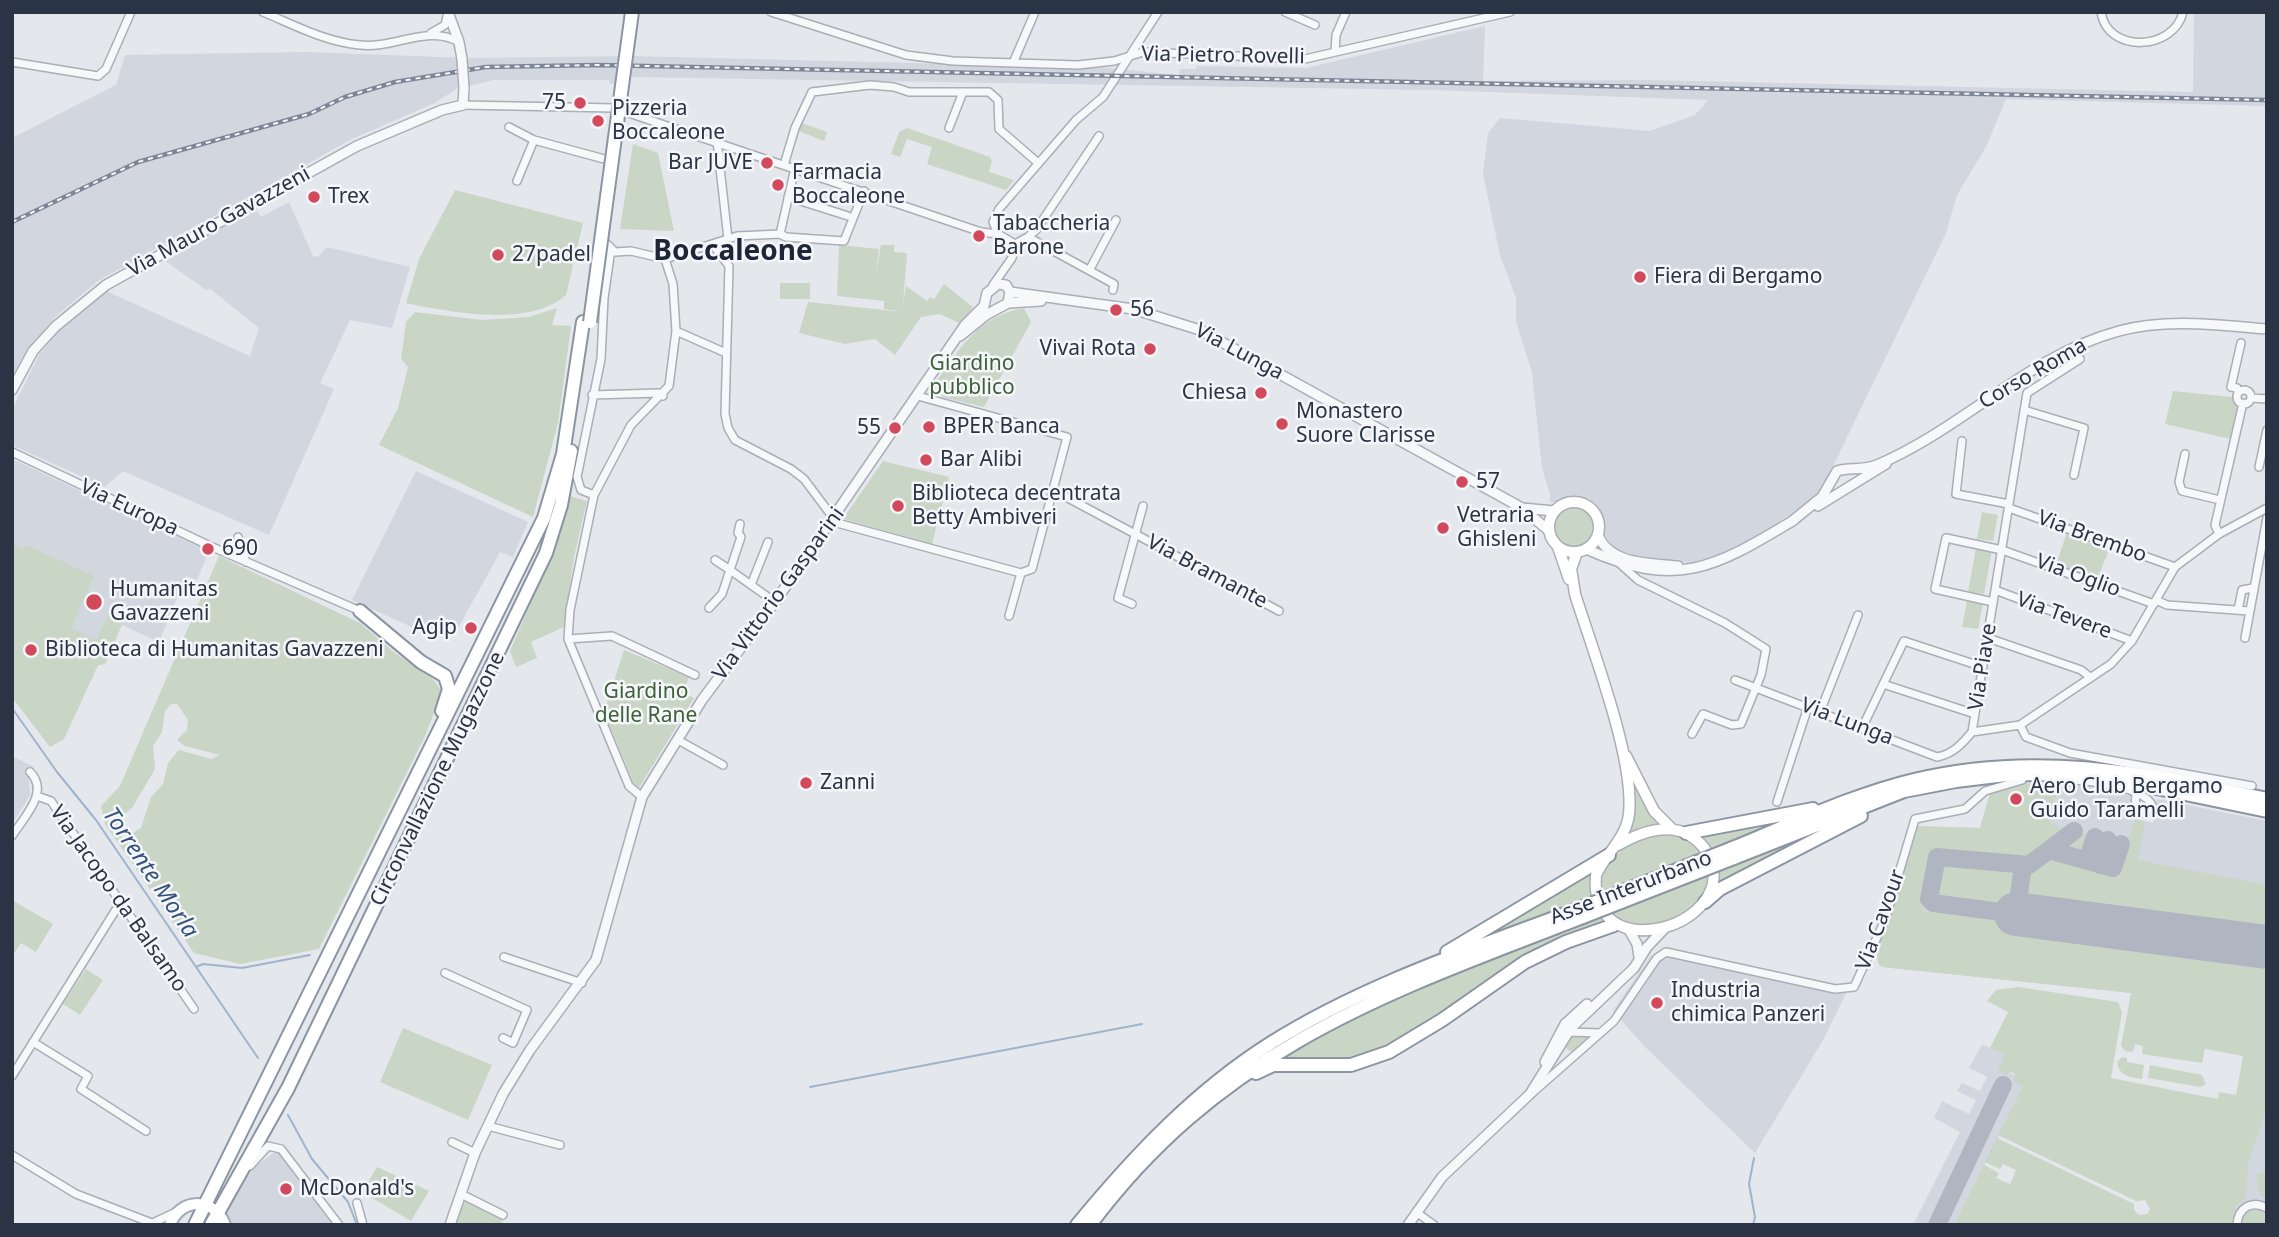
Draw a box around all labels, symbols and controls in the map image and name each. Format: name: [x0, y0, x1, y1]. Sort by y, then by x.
street label: Via Pietro Rovelli: [1141, 42, 1305, 70]
place label: 75: [542, 90, 566, 116]
marker: 75: [572, 95, 588, 111]
place label: Pizzeria Boccaleone: [612, 96, 725, 146]
marker: Pizzeria Boccaleone: [590, 113, 606, 129]
place label: Bar JUVE: [668, 150, 753, 176]
marker: Bar JUVE: [759, 155, 775, 171]
place label: Farmacia Boccaleone: [792, 160, 905, 210]
street label: Via Mauro Gavazzeni: [123, 161, 315, 283]
marker: Farmacia Boccaleone: [770, 177, 786, 193]
place label: Trex: [328, 184, 369, 210]
marker: Trex: [306, 189, 322, 205]
place label: Tabaccheria Barone: [993, 211, 1110, 261]
marker: Tabaccheria Barone: [971, 228, 987, 244]
district label: Boccaleone: [653, 235, 813, 269]
place label: 27padel: [512, 242, 591, 268]
marker: 27padel: [490, 247, 506, 263]
place label: Fiera di Bergamo: [1654, 264, 1822, 290]
marker: Fiera di Bergamo: [1632, 269, 1648, 285]
place label: 56: [1130, 297, 1154, 323]
marker: 56: [1108, 302, 1124, 318]
street label: Via Lunga: [1190, 318, 1288, 386]
street label: Corso Roma: [1975, 333, 2091, 415]
place label: Vivai Rota: [1040, 336, 1136, 362]
marker: Vivai Rota: [1142, 341, 1158, 357]
park label: Giardino pubblico: [929, 351, 1015, 401]
place label: Chiesa: [1182, 380, 1247, 406]
marker: Chiesa: [1253, 385, 1269, 401]
place label: Monastero Suore Clarisse: [1296, 399, 1435, 449]
place label: BPER Banca: [943, 414, 1060, 440]
place label: 55: [857, 415, 881, 441]
marker: Monastero Suore Clarisse: [1274, 416, 1290, 432]
marker: BPER Banca: [921, 419, 937, 435]
marker: 55: [887, 420, 903, 436]
place label: Bar Alibi: [940, 447, 1022, 473]
marker: Bar Alibi: [918, 452, 934, 468]
place label: 57: [1476, 469, 1500, 495]
street label: Via Europa: [76, 474, 182, 542]
marker: 57: [1454, 474, 1470, 490]
place label: Biblioteca decentrata Betty Ambiveri: [912, 481, 1121, 531]
marker: Biblioteca decentrata Betty Ambiveri: [890, 498, 906, 514]
street label: Via Vittorio Gasparini: [708, 503, 850, 685]
place label: Vetraria Ghisleni: [1457, 503, 1536, 553]
street label: Via Brembo: [2034, 506, 2150, 568]
marker: Vetraria Ghisleni: [1435, 520, 1451, 536]
street label: Via Bramante: [1142, 530, 1272, 614]
place label: 690: [222, 536, 258, 562]
marker: 690: [200, 541, 216, 557]
street label: Via Oglio: [2032, 549, 2124, 603]
place label: Humanitas Gavazzeni: [110, 577, 218, 627]
street label: Via Tevere: [2013, 587, 2115, 645]
marker: Humanitas Gavazzeni: [84, 592, 104, 612]
place label: Agip: [412, 615, 457, 641]
marker: Agip: [463, 620, 479, 636]
street label: Via Piave: [1964, 622, 2002, 712]
place label: Biblioteca di Humanitas Gavazzeni: [45, 637, 384, 663]
marker: Biblioteca di Humanitas Gavazzeni: [23, 642, 39, 658]
street label: Circonvallazione Mugazzone: [365, 648, 511, 910]
park label: Giardino delle Rane: [595, 679, 697, 729]
street label: Via Lunga: [1797, 693, 1897, 751]
place label: Zanni: [820, 770, 875, 796]
place label: Aero Club Bergamo Guido Taramelli: [2030, 774, 2223, 824]
marker: Zanni: [798, 775, 814, 791]
marker: Aero Club Bergamo Guido Taramelli: [2008, 791, 2024, 807]
street label: Via Jacopo da Balsamo: [44, 801, 192, 997]
water label: Torrente Morla: [96, 803, 204, 943]
street label: Asse Interurbano: [1547, 846, 1715, 930]
street label: Via Cavour: [1851, 866, 1911, 974]
place label: Industria chimica Panzeri: [1671, 978, 1825, 1028]
marker: Industria chimica Panzeri: [1649, 995, 1665, 1011]
place label: McDonald's: [300, 1176, 414, 1202]
marker: McDonald's: [278, 1181, 294, 1197]

